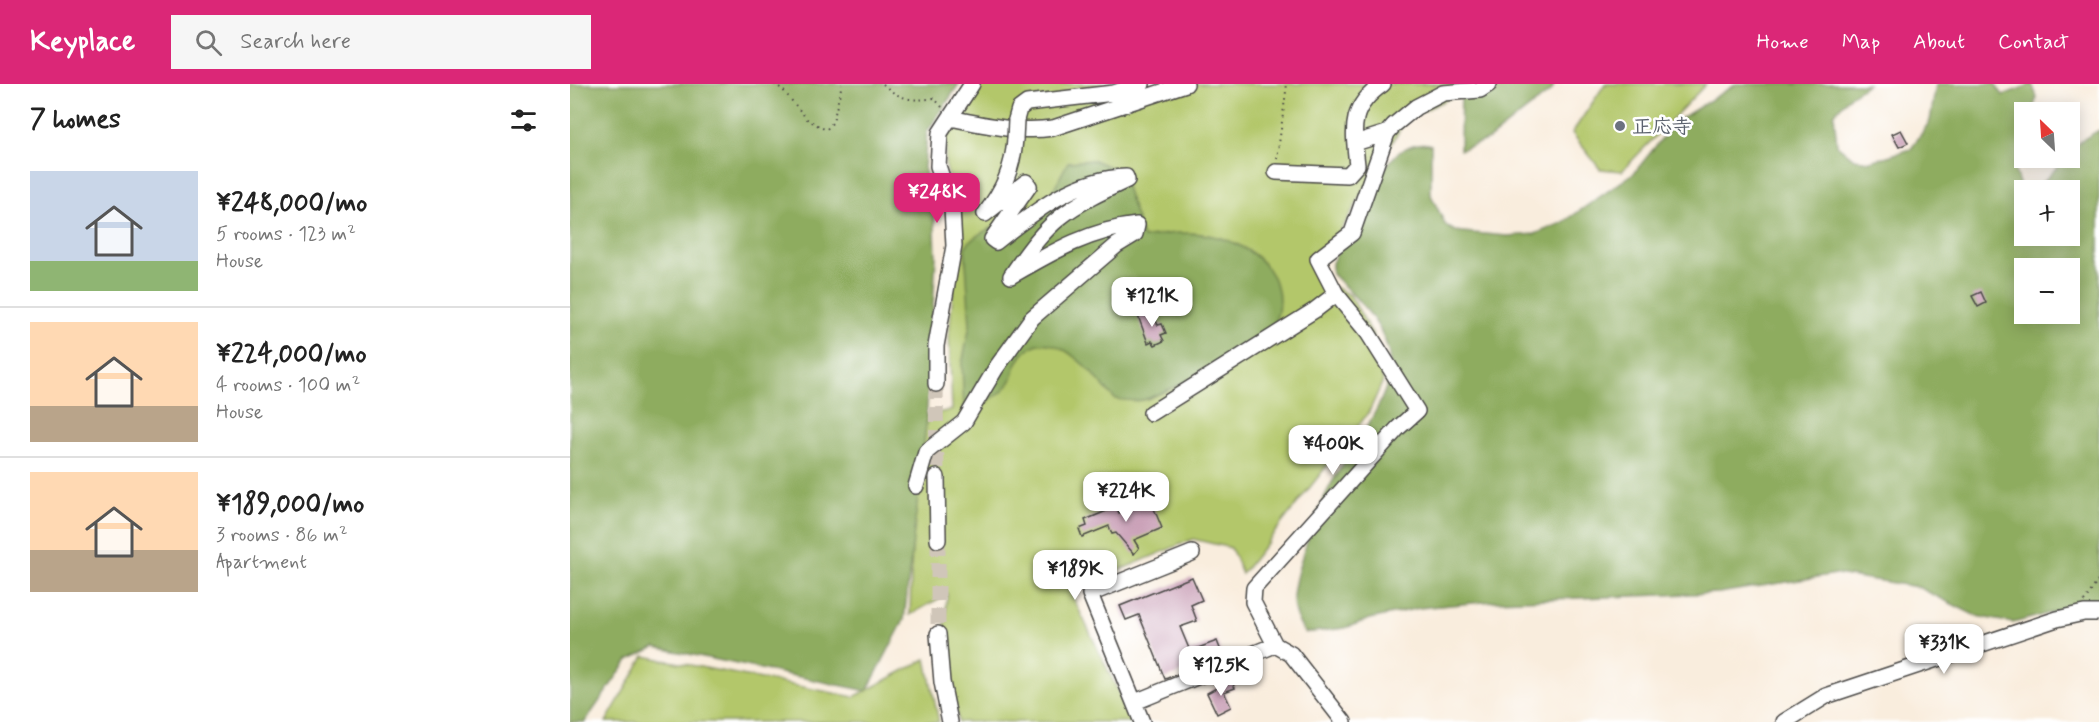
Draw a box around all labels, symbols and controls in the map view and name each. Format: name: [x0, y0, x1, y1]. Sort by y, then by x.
search box: [171, 15, 591, 69]
text: Keyplace: [30, 24, 135, 61]
icon: search: [192, 26, 225, 59]
text: Search here: [240, 28, 351, 56]
text: Home: [1757, 28, 1809, 56]
text: Map: [1842, 28, 1880, 56]
text: About: [1913, 28, 1965, 56]
text: Contact: [1998, 28, 2069, 56]
north arrow: [2014, 102, 2080, 168]
map controls: [2014, 102, 2080, 324]
text: 7 homes: [30, 103, 121, 137]
icon: filters: [507, 104, 540, 137]
place label: 正応寺: [1632, 114, 1692, 141]
marker: 正応寺: [1613, 119, 1627, 133]
pin: ¥248K: [895, 173, 979, 224]
text: ¥248K: [908, 179, 966, 206]
button: +: [2014, 180, 2080, 246]
text: ¥248,000/mo: [216, 187, 367, 221]
icon: home: [78, 195, 150, 267]
text: 5 rooms · 123 m²: [216, 221, 356, 248]
text: House: [216, 248, 263, 275]
button: −: [2014, 258, 2080, 324]
pin: ¥121K: [1110, 277, 1194, 328]
text: ¥121K: [1126, 283, 1178, 310]
text: ¥224,000/mo: [216, 338, 367, 372]
icon: home: [78, 346, 150, 418]
text: 4 rooms · 100 m²: [216, 372, 360, 399]
text: House: [216, 399, 263, 426]
pin: ¥400K: [1291, 425, 1375, 476]
text: ¥400K: [1303, 431, 1363, 458]
pin: ¥224K: [1084, 472, 1168, 523]
text: ¥224K: [1097, 478, 1155, 505]
text: ¥189,000/mo: [216, 488, 364, 522]
icon: home: [78, 496, 150, 568]
text: 3 rooms · 86 m²: [216, 522, 348, 549]
text: Apartment: [216, 549, 307, 576]
pin: ¥189K: [1033, 550, 1117, 601]
text: ¥189K: [1047, 556, 1103, 583]
pin: ¥331K: [1902, 624, 1986, 675]
text: ¥331K: [1919, 630, 1969, 657]
pin: ¥125K: [1179, 646, 1263, 697]
text: ¥125K: [1193, 652, 1249, 679]

